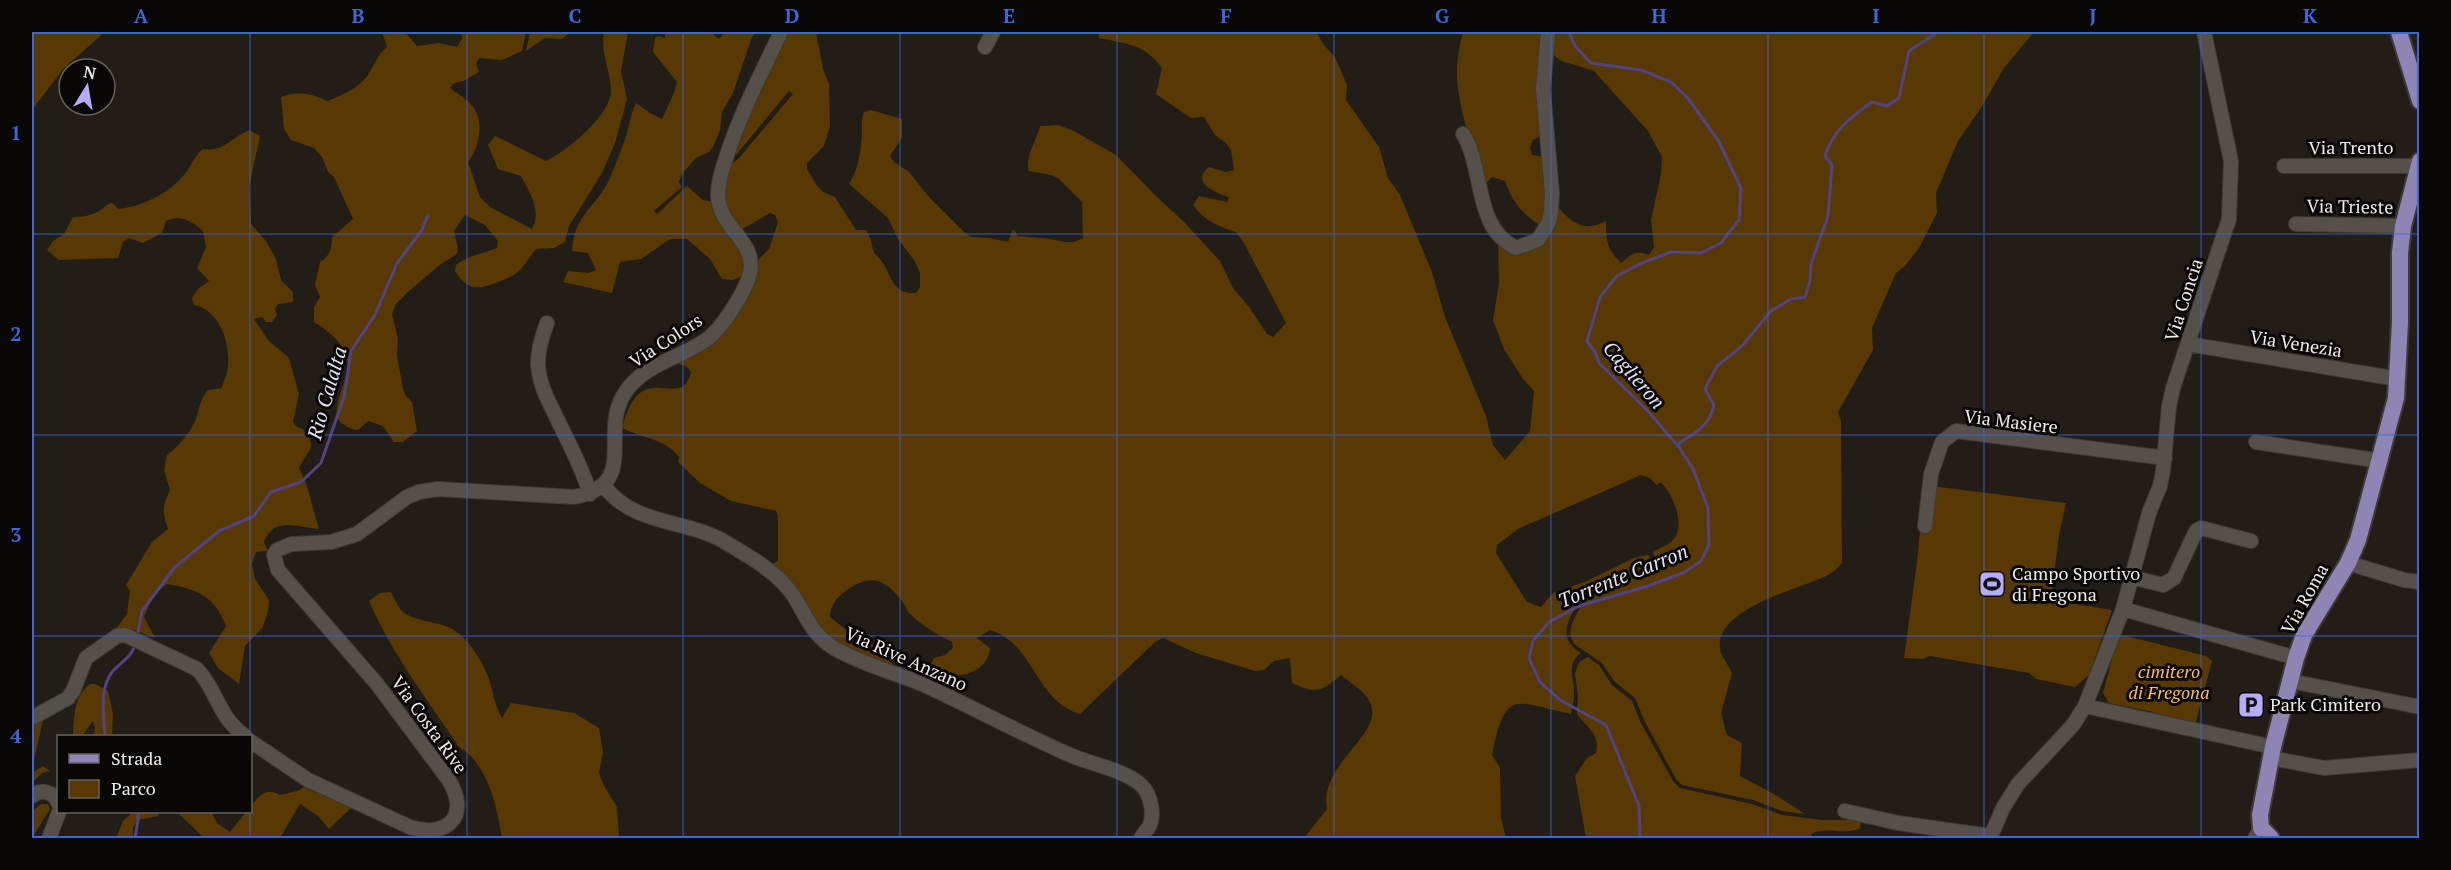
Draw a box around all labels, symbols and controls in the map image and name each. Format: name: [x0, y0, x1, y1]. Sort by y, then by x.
text: A: [134, 2, 149, 29]
text: B: [352, 2, 365, 29]
text: C: [568, 2, 582, 29]
text: D: [785, 2, 799, 29]
text: E: [1003, 2, 1015, 29]
text: F: [1220, 2, 1232, 29]
text: G: [1435, 2, 1449, 29]
text: H: [1651, 2, 1667, 29]
text: I: [1872, 2, 1880, 29]
text: J: [2089, 2, 2097, 29]
text: K: [2303, 2, 2318, 29]
north arrow: [57, 57, 117, 117]
text: N: [82, 60, 98, 84]
text: 1: [10, 119, 22, 146]
street label: Via Trento: [2308, 135, 2394, 159]
street label: Via Trieste: [2306, 193, 2394, 219]
street label: Via Concia: [2158, 255, 2208, 344]
street label: Via Colors: [624, 308, 707, 373]
text: 2: [10, 320, 22, 347]
street label: Via Venezia: [2248, 324, 2344, 362]
water label: Caglieron: [1597, 335, 1671, 414]
water label: Rio Calalta: [300, 343, 353, 443]
street label: Via Masiere: [1963, 403, 2059, 439]
text: 3: [10, 521, 22, 548]
water label: Torrente Carron: [1554, 537, 1692, 614]
street label: Via Roma: [2275, 559, 2333, 638]
place label: Campo Sportivo di Fregona: [2012, 561, 2140, 606]
sports icon: Campo Sportivo di Fregona: [1977, 569, 2007, 599]
street label: Via Rive Anzano: [841, 620, 971, 696]
park label: cimitero di Fregona: [2128, 659, 2210, 704]
street label: Via Costa Rive: [386, 671, 473, 778]
parking icon: Park Cimitero: [2236, 690, 2266, 720]
place label: Park Cimitero: [2270, 692, 2381, 716]
text: 4: [10, 722, 22, 749]
legend: [57, 735, 252, 813]
text: Strada: [111, 746, 162, 770]
text: Parco: [111, 776, 156, 800]

